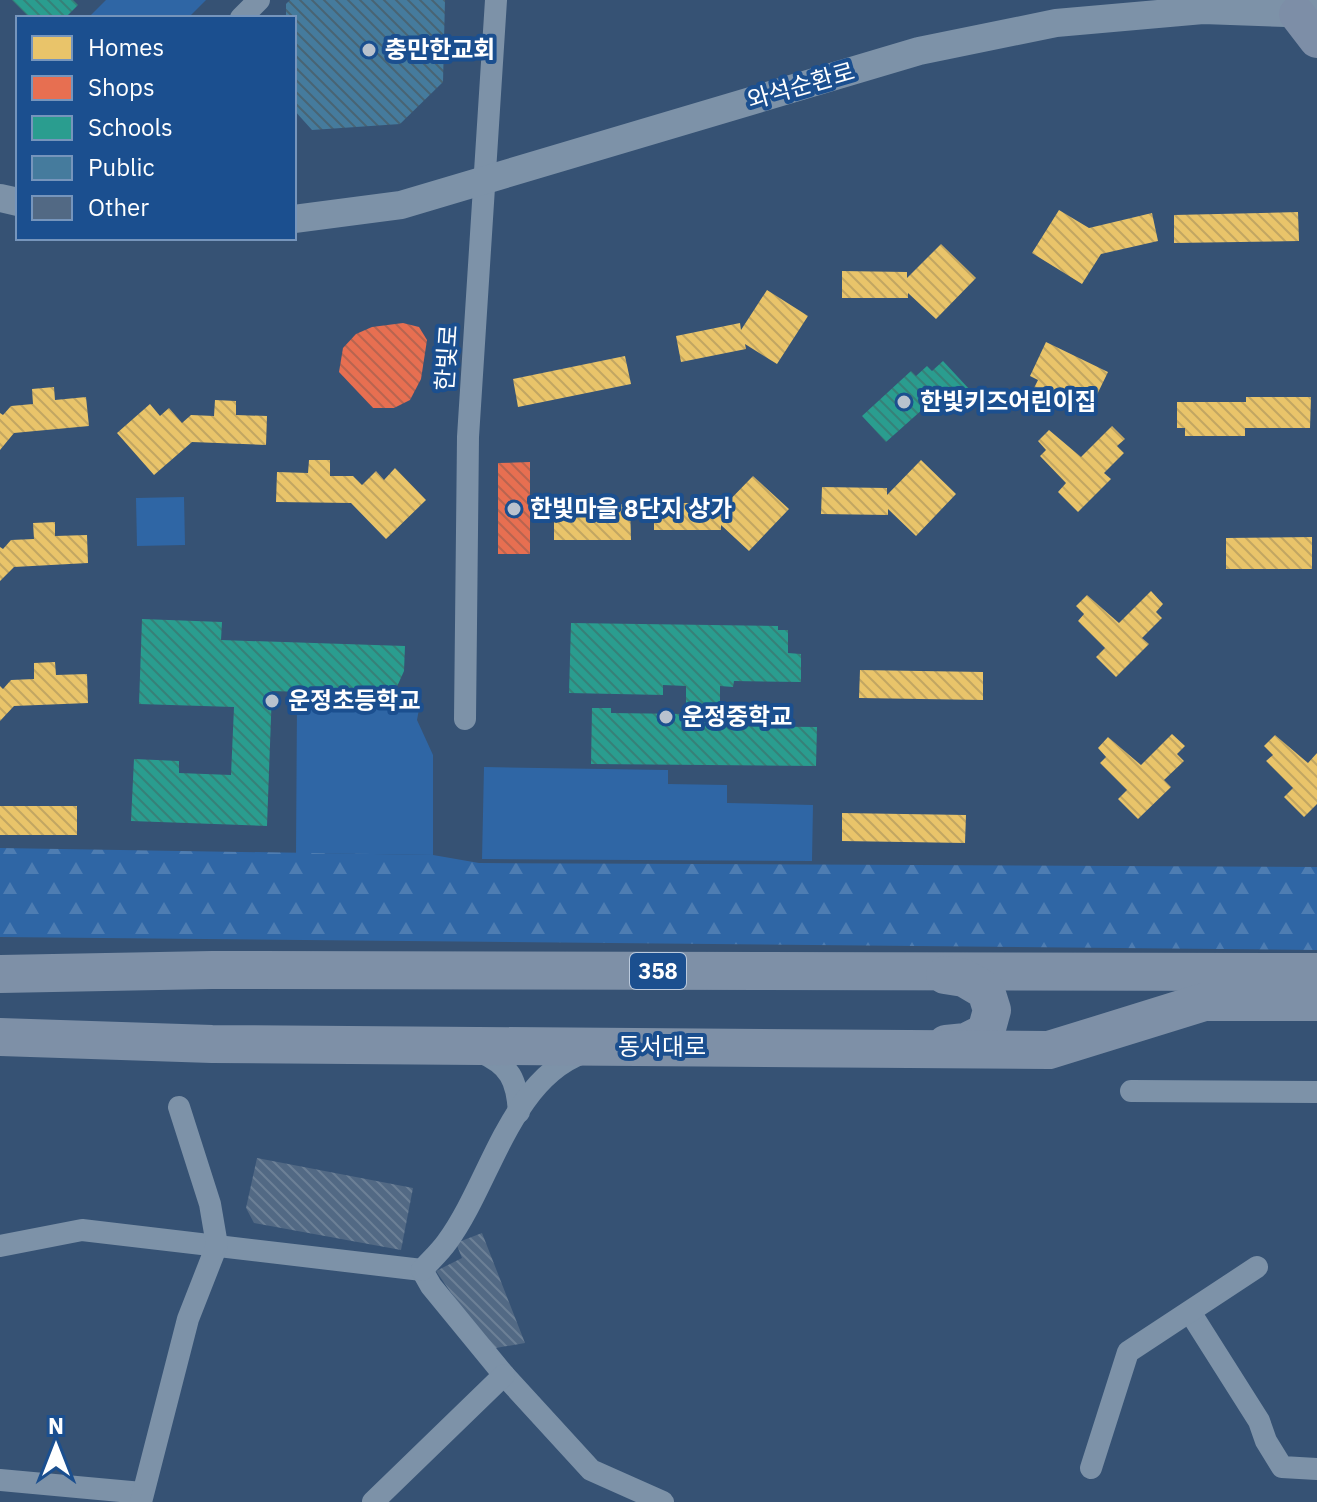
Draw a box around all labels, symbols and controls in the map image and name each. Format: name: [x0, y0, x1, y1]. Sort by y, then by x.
legend: [16, 16, 296, 240]
text: Homes: [88, 31, 164, 63]
place label: 충만한교회: [385, 33, 495, 65]
marker: 충만한교회: [360, 41, 378, 59]
street label: 와석순환로: [743, 54, 858, 116]
text: Shops: [88, 71, 155, 103]
text: Schools: [88, 111, 173, 143]
text: Public: [88, 151, 155, 183]
text: Other: [88, 191, 149, 223]
street label: 한빛로: [428, 324, 464, 392]
place label: 한빛키즈어린이집: [920, 385, 1097, 417]
marker: 한빛키즈어린이집: [895, 393, 913, 411]
place label: 한빛마을 8단지 상가: [530, 492, 732, 524]
marker: 한빛마을 8단지 상가: [505, 500, 523, 518]
place label: 운정초등학교: [288, 684, 420, 716]
marker: 운정초등학교: [263, 692, 281, 710]
place label: 운정중학교: [682, 700, 792, 732]
marker: 운정중학교: [657, 708, 675, 726]
road number: 358: [630, 953, 686, 989]
street label: 동서대로: [618, 1030, 706, 1062]
north arrow: [16, 1406, 96, 1486]
text: N: [48, 1411, 64, 1440]

